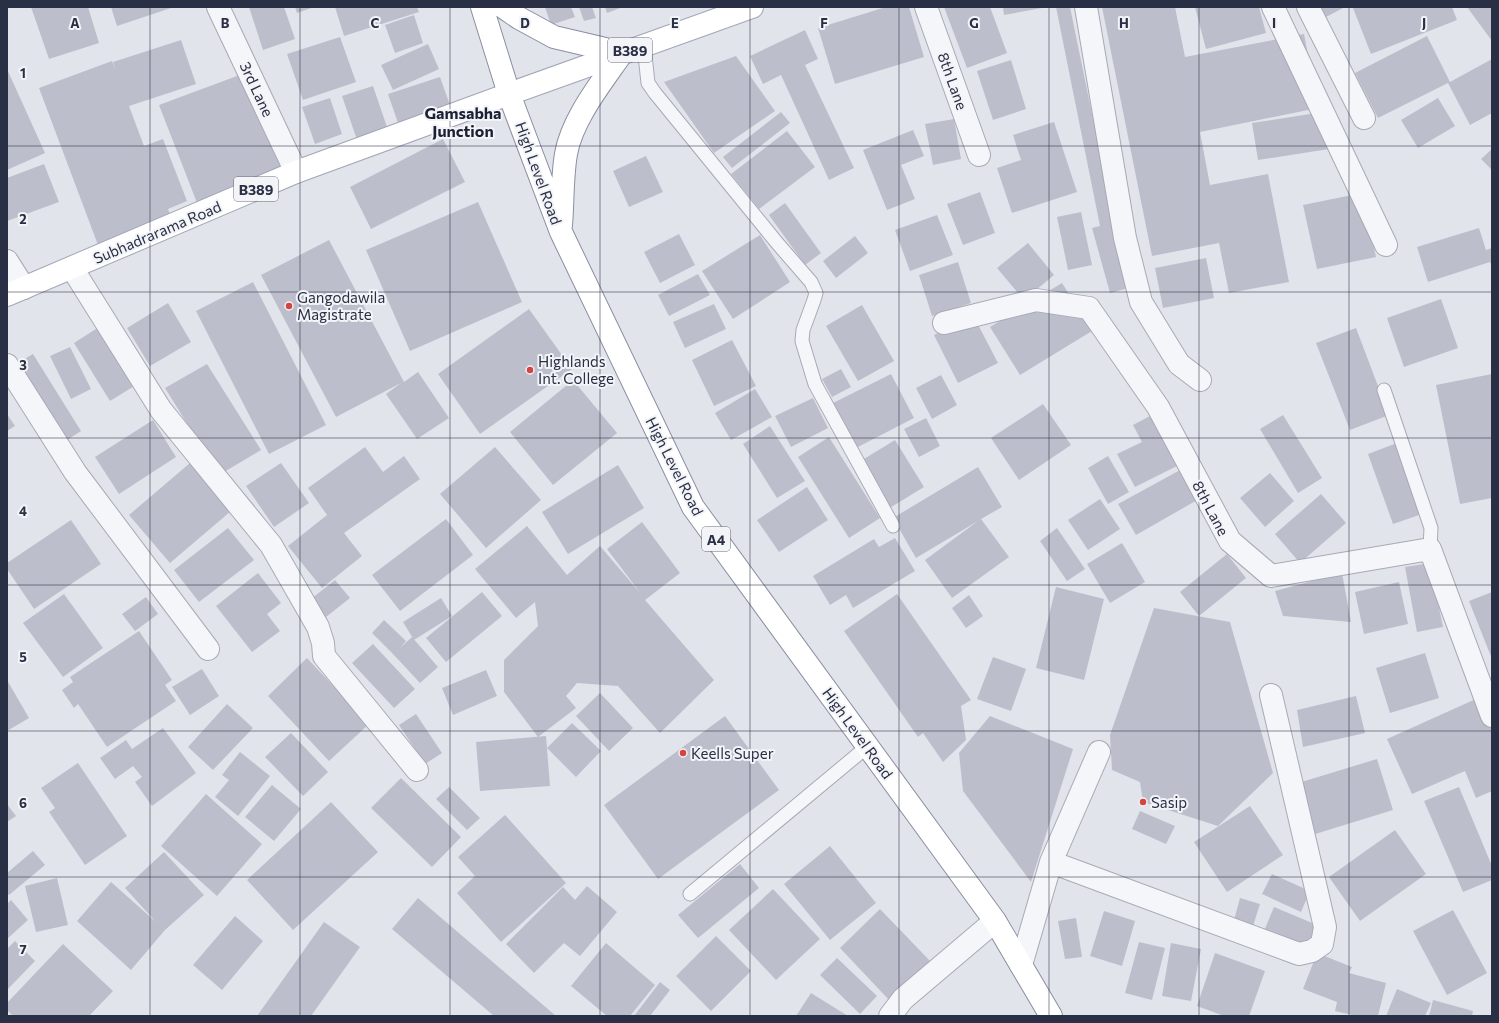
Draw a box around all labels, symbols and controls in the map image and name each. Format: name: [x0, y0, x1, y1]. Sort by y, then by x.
text: A: [70, 15, 80, 31]
text: B: [221, 15, 230, 31]
text: C: [371, 15, 380, 31]
text: D: [520, 15, 530, 31]
text: E: [671, 15, 679, 31]
text: F: [820, 15, 828, 31]
text: G: [969, 15, 979, 31]
text: H: [1119, 15, 1129, 31]
text: I: [1272, 15, 1276, 31]
text: J: [1422, 15, 1426, 31]
road number: B389: [608, 38, 652, 62]
street label: 8th Lane: [934, 50, 972, 112]
street label: 3rd Lane: [236, 59, 278, 120]
text: 1: [20, 65, 26, 81]
district label: Gamsabha Junction: [424, 103, 502, 140]
street label: High Level Road: [512, 119, 566, 227]
road number: B389: [234, 177, 278, 201]
street label: Subhadrarama Road: [90, 197, 224, 267]
text: 2: [19, 211, 27, 227]
place label: Gangodawila Magistrate: [297, 288, 385, 323]
marker: Gangodawila Magistrate: [284, 301, 294, 311]
place label: Highlands Int. College: [538, 352, 614, 387]
text: 3: [19, 357, 27, 373]
marker: Highlands Int. College: [525, 365, 535, 375]
street label: High Level Road: [642, 414, 708, 518]
street label: 8th Lane: [1189, 477, 1233, 539]
text: 4: [19, 503, 27, 519]
road number: A4: [702, 527, 730, 551]
text: 5: [19, 649, 27, 665]
street label: High Level Road: [819, 684, 897, 782]
place label: Keells Super: [691, 744, 774, 762]
marker: Keells Super: [678, 748, 688, 758]
place label: Sasip: [1151, 793, 1187, 811]
text: 6: [19, 795, 27, 811]
marker: Sasip: [1138, 797, 1148, 807]
text: 7: [19, 941, 27, 957]

